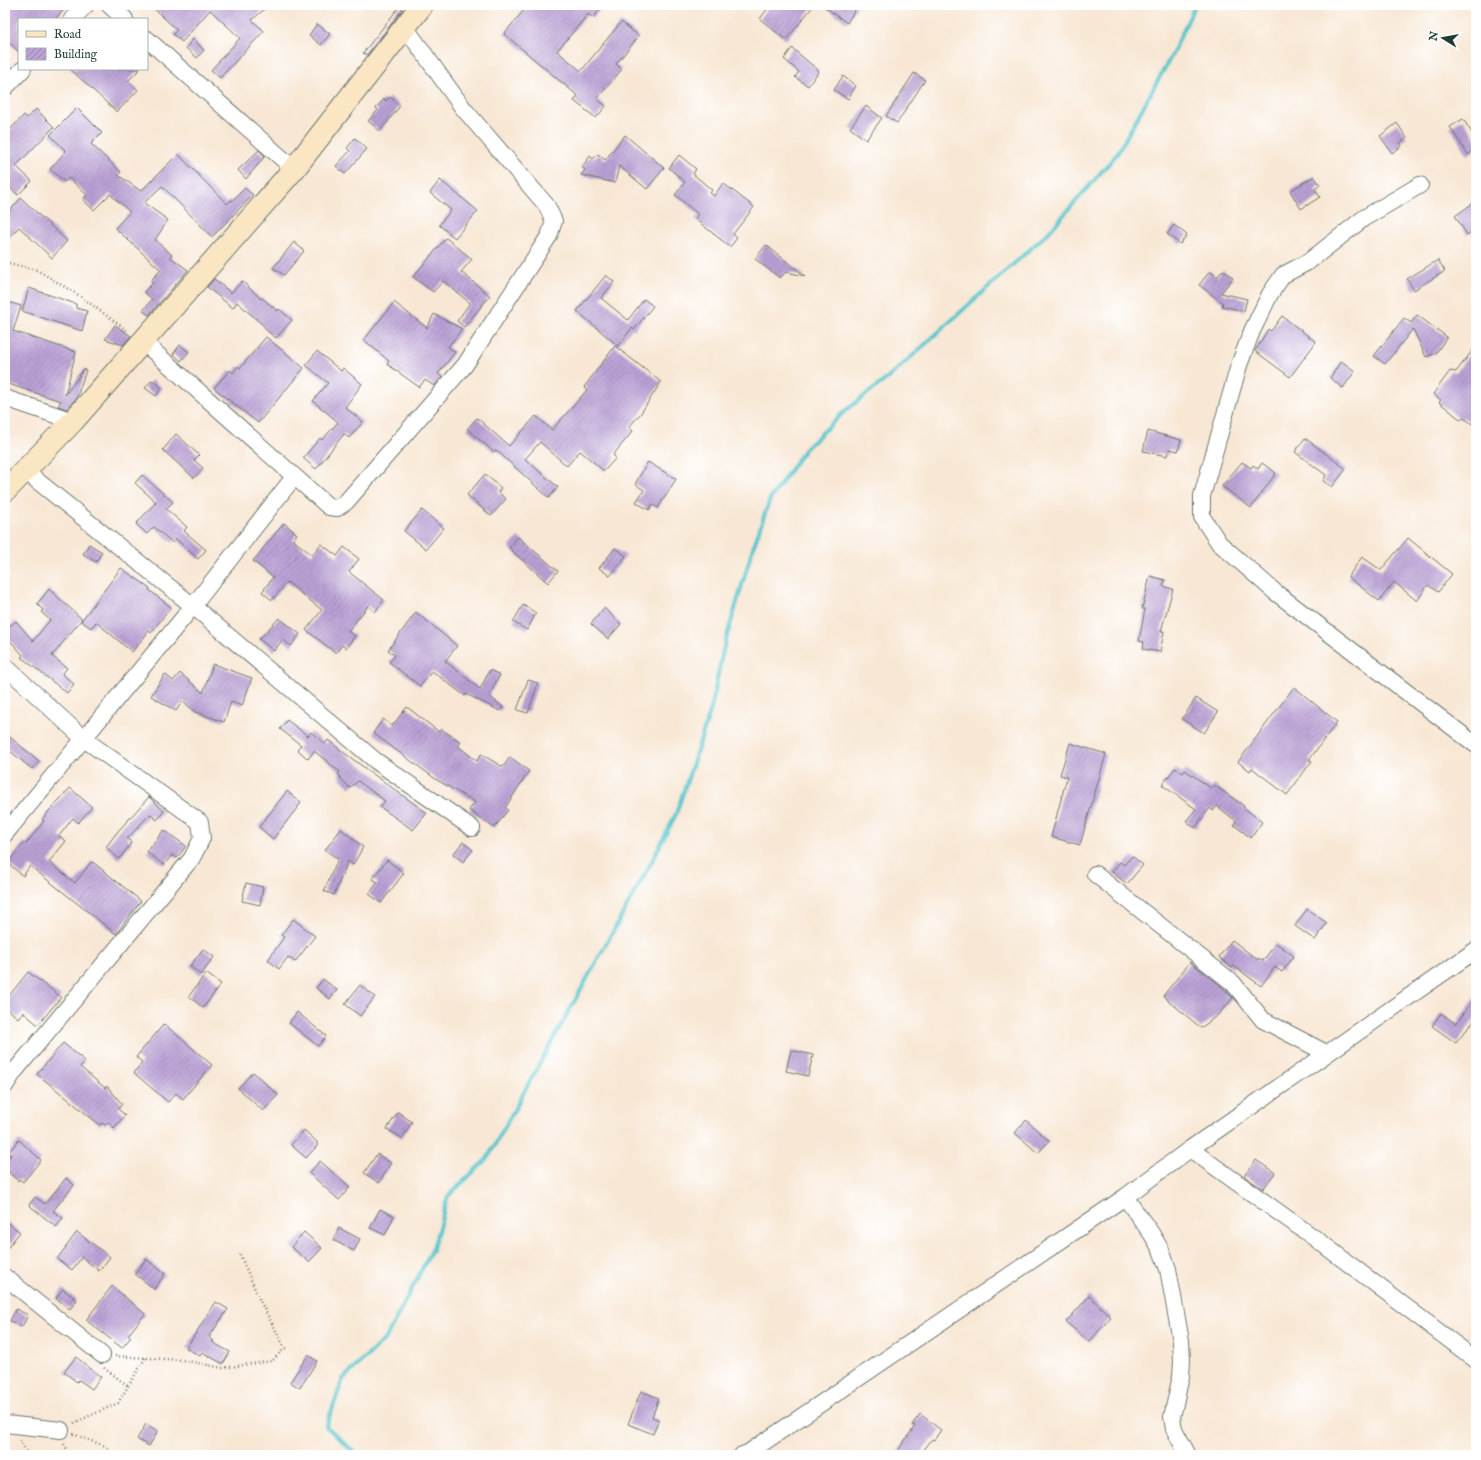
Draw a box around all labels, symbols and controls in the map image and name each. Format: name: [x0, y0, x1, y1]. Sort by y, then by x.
legend: [18, 18, 148, 70]
north arrow: [1423, 18, 1463, 58]
text: Road: [54, 27, 82, 42]
text: N: [1426, 30, 1442, 43]
text: Building: [54, 47, 98, 62]

